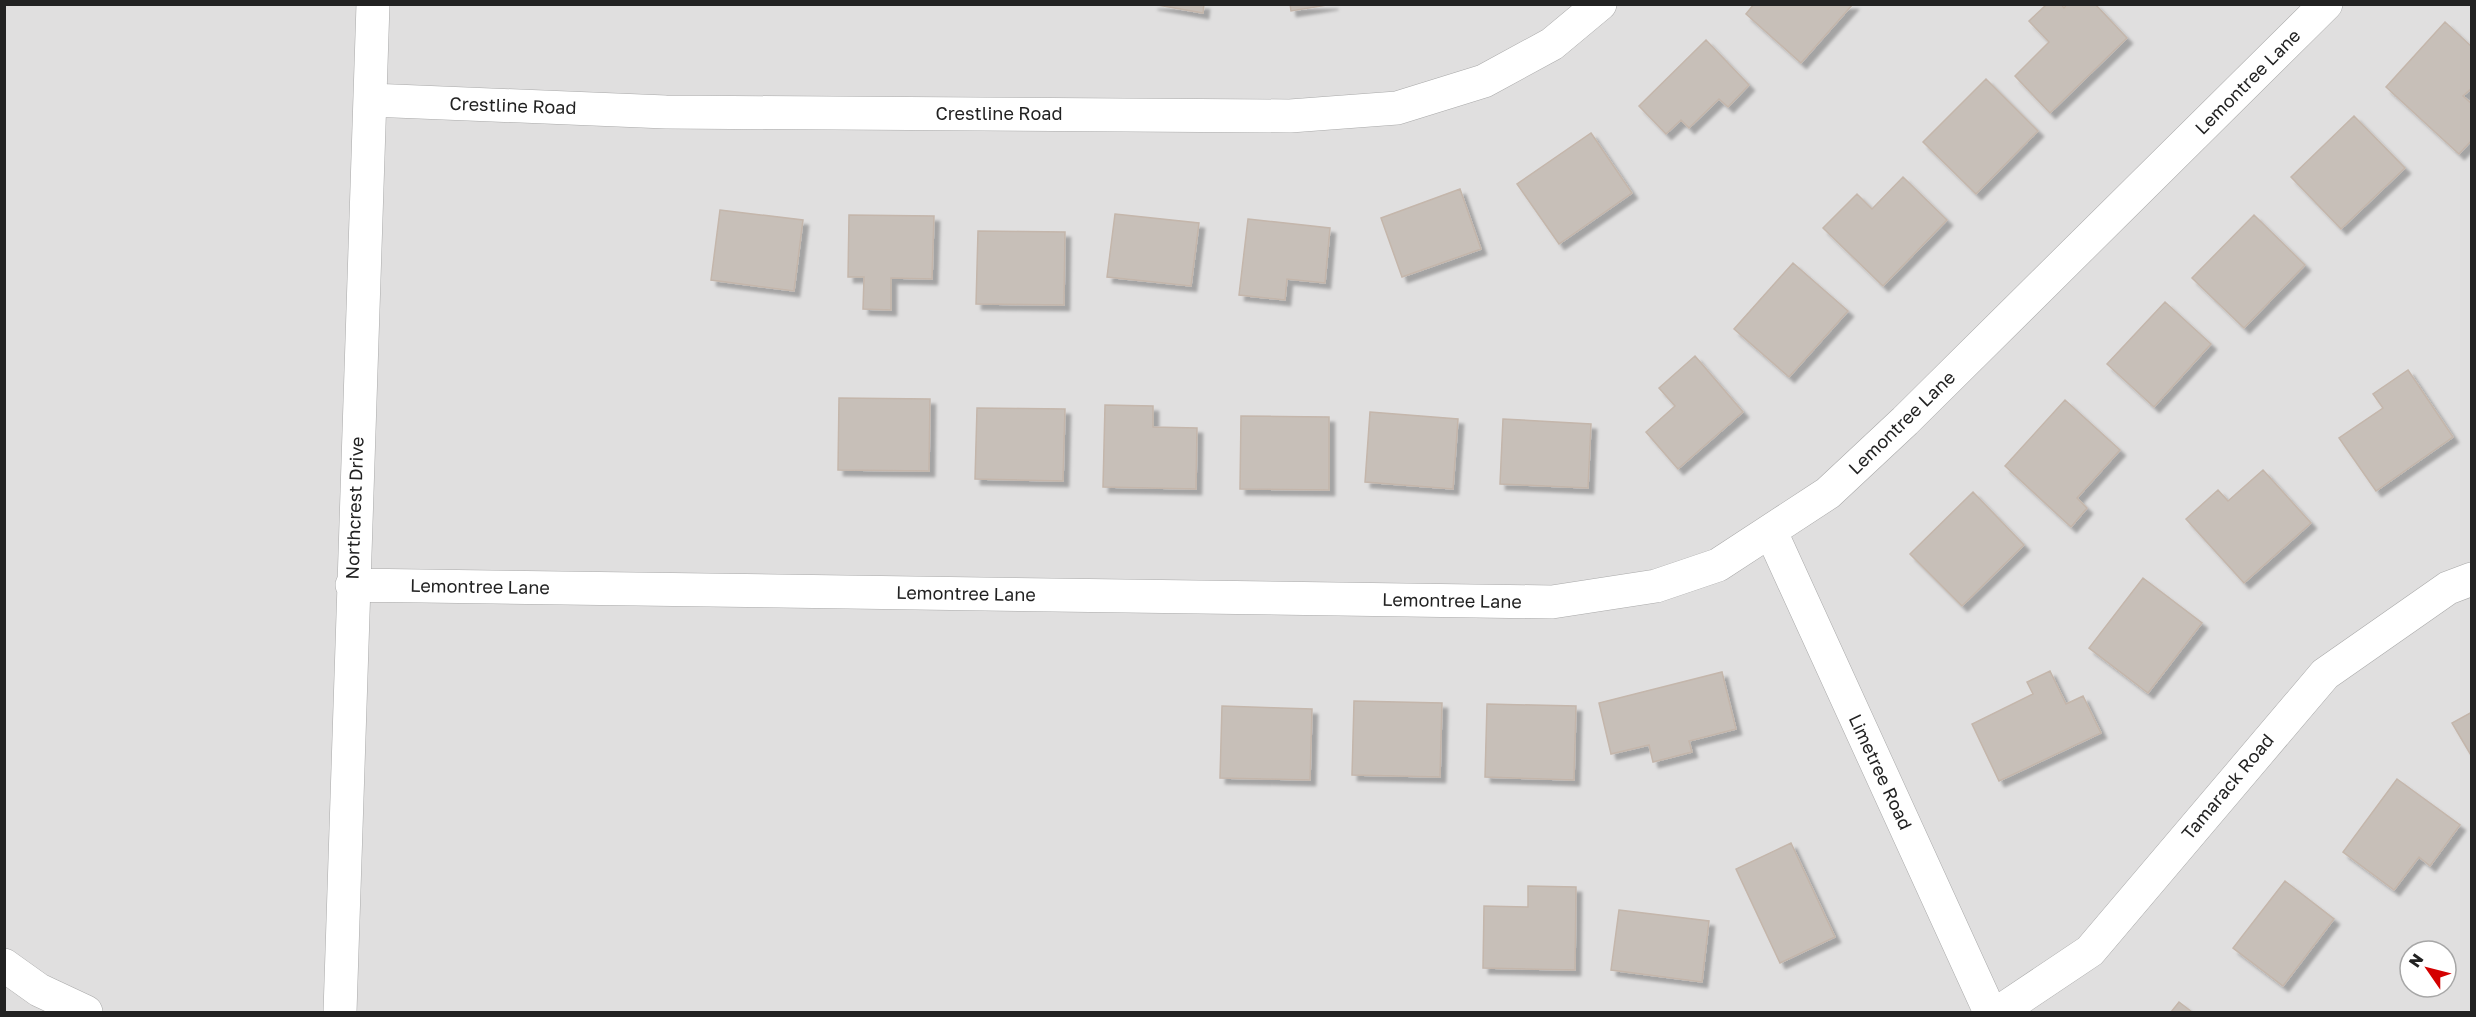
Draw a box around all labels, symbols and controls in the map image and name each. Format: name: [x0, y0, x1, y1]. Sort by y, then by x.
street label: Lemontree Lane: [2190, 24, 2304, 138]
street label: Crestline Road: [449, 92, 577, 118]
street label: Crestline Road: [936, 102, 1062, 124]
street label: Lemontree Lane: [1843, 366, 1959, 479]
street label: Northcrest Drive: [341, 436, 367, 580]
street label: Lemontree Lane: [410, 574, 550, 598]
street label: Lemontree Lane: [896, 581, 1036, 605]
street label: Lemontree Lane: [1382, 588, 1522, 612]
street label: Limetree Road: [1845, 710, 1917, 833]
street label: Tamarack Road: [2177, 729, 2278, 844]
north arrow: [2398, 939, 2458, 999]
text: N: [2404, 950, 2427, 971]

